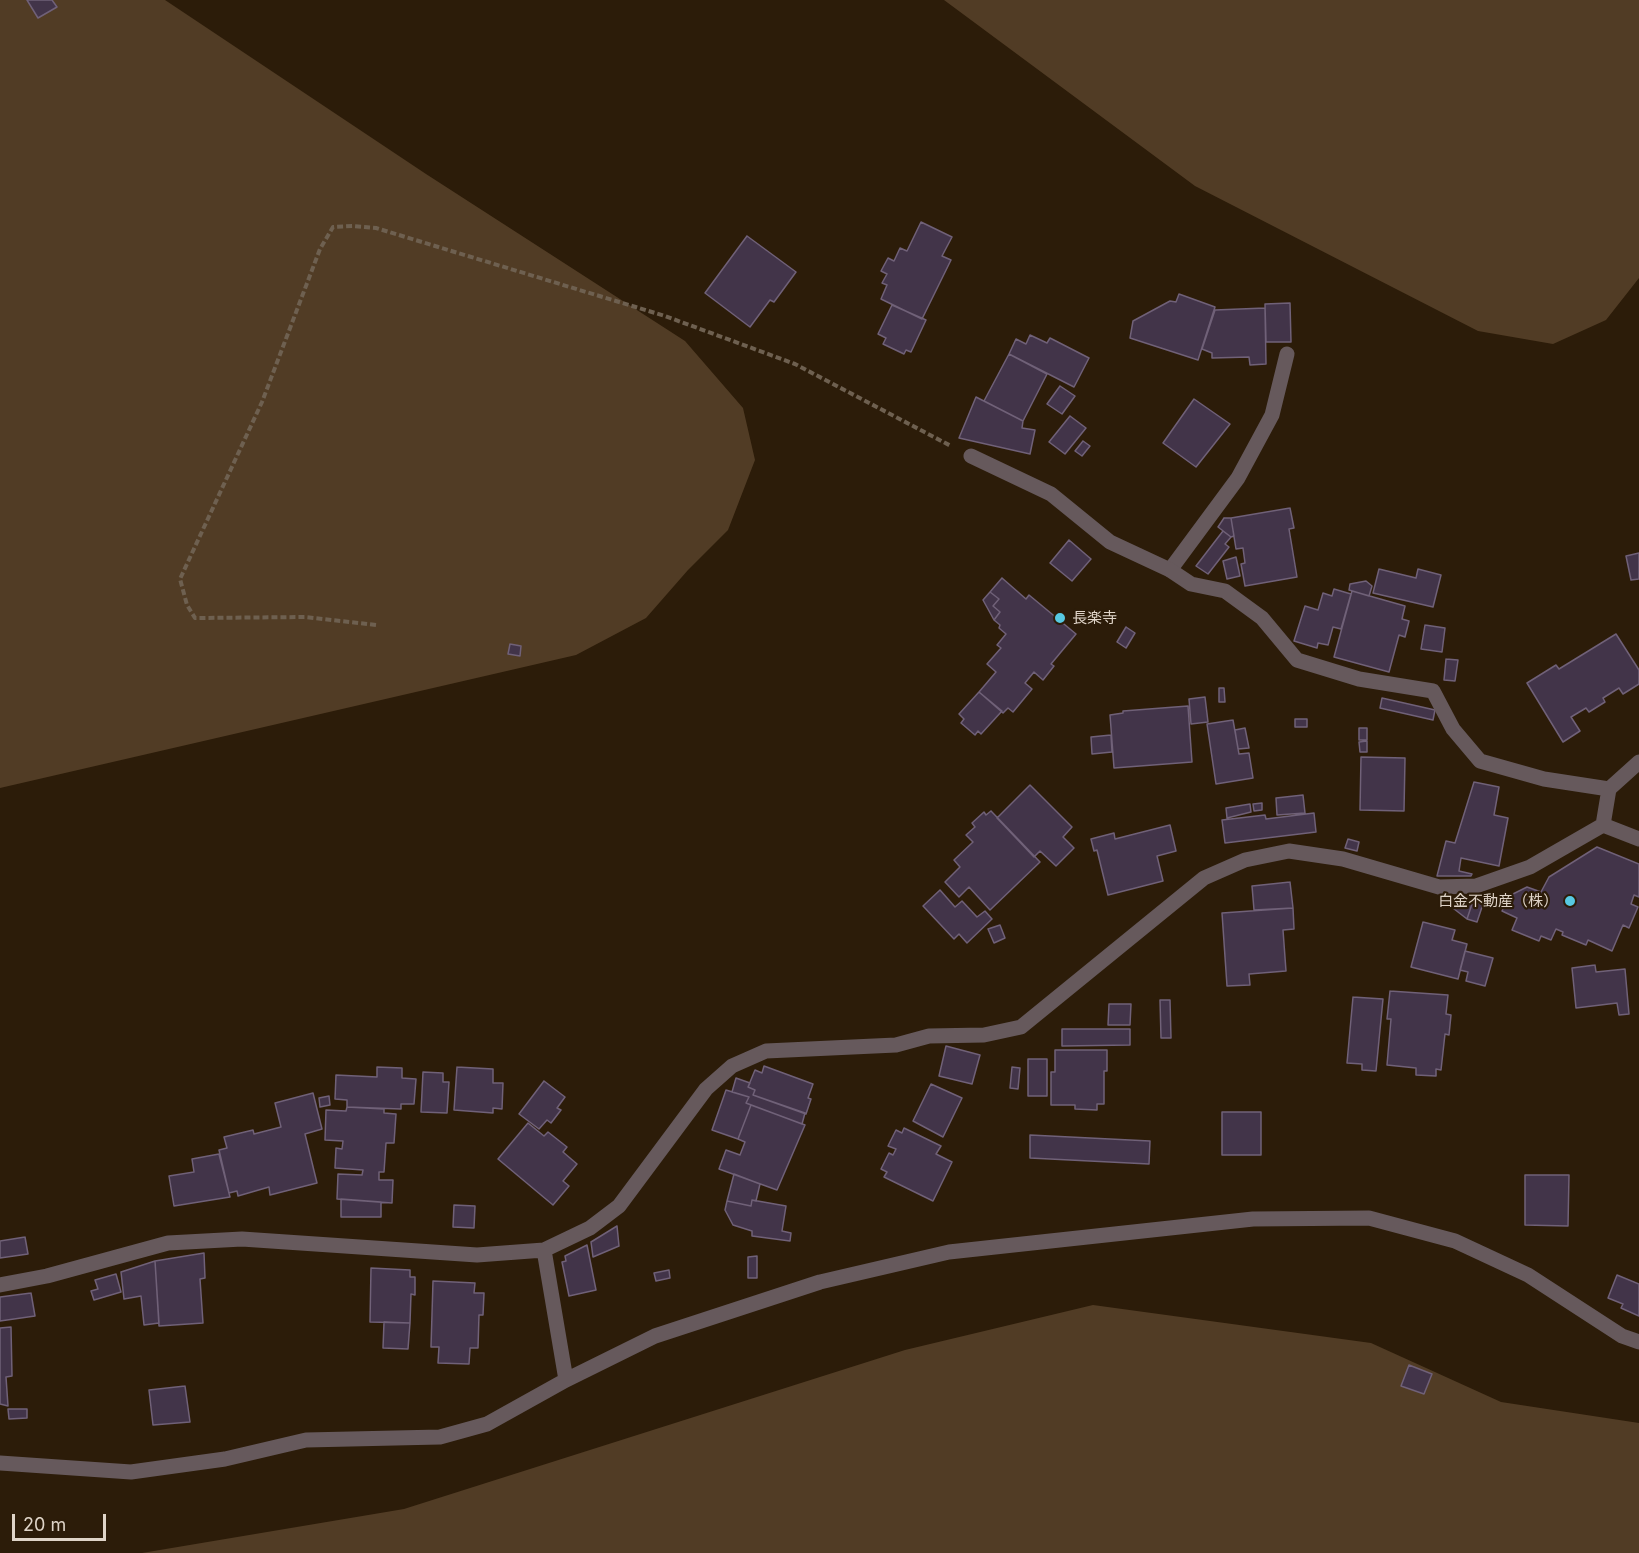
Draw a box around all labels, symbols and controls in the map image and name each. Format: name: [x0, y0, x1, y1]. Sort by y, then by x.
place label: 長楽寺: [1072, 609, 1117, 627]
marker: 長楽寺: [1053, 611, 1067, 625]
place label: 白金不動産（株）: [1438, 892, 1558, 910]
marker: 白金不動産（株）: [1563, 894, 1577, 908]
scale bar: [15, 1502, 110, 1540]
text: 20 m: [23, 1514, 66, 1535]

